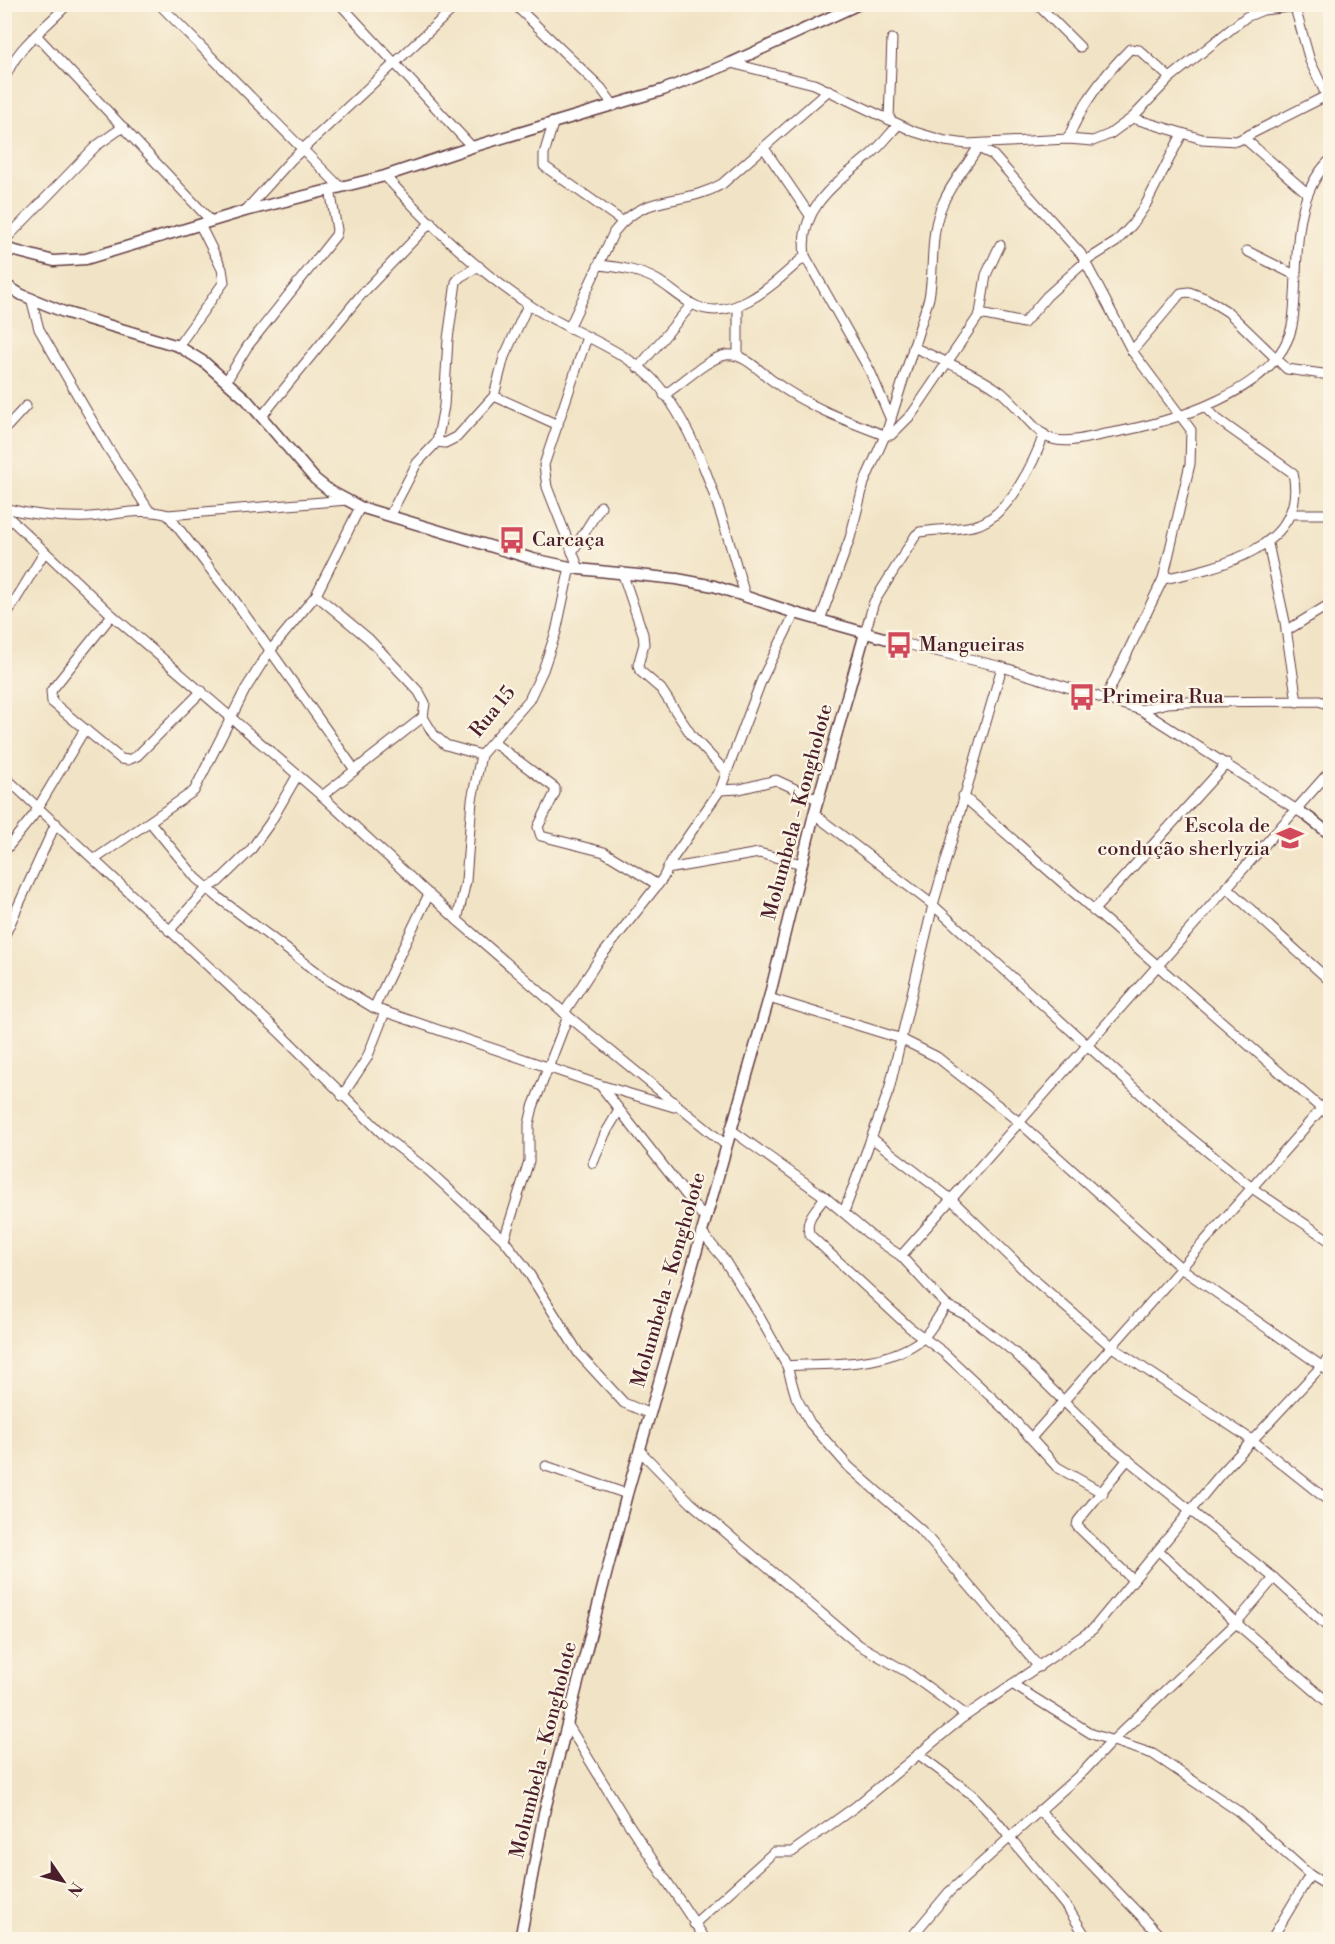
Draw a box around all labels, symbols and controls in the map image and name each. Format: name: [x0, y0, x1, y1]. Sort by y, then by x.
bus stop icon: Carcaça: [497, 525, 527, 555]
place label: Carcaça: [532, 528, 606, 553]
bus stop icon: Mangueiras: [884, 630, 914, 660]
place label: Mangueiras: [919, 633, 1025, 658]
street label: Rua 15: [465, 681, 521, 743]
bus stop icon: Primeira Rua: [1067, 682, 1097, 712]
place label: Primeira Rua: [1102, 685, 1225, 710]
street label: Molumbela - Kongholote: [757, 701, 839, 923]
place label: Escola de condução sherlyzia: [1097, 814, 1271, 862]
school or university icon: Escola de condução sherlyzia: [1275, 823, 1305, 853]
street label: Molumbela - Kongholote: [626, 1170, 712, 1390]
street label: Molumbela - Kongholote: [505, 1639, 583, 1861]
north arrow: [33, 1851, 93, 1911]
text: N: [62, 1878, 86, 1900]

